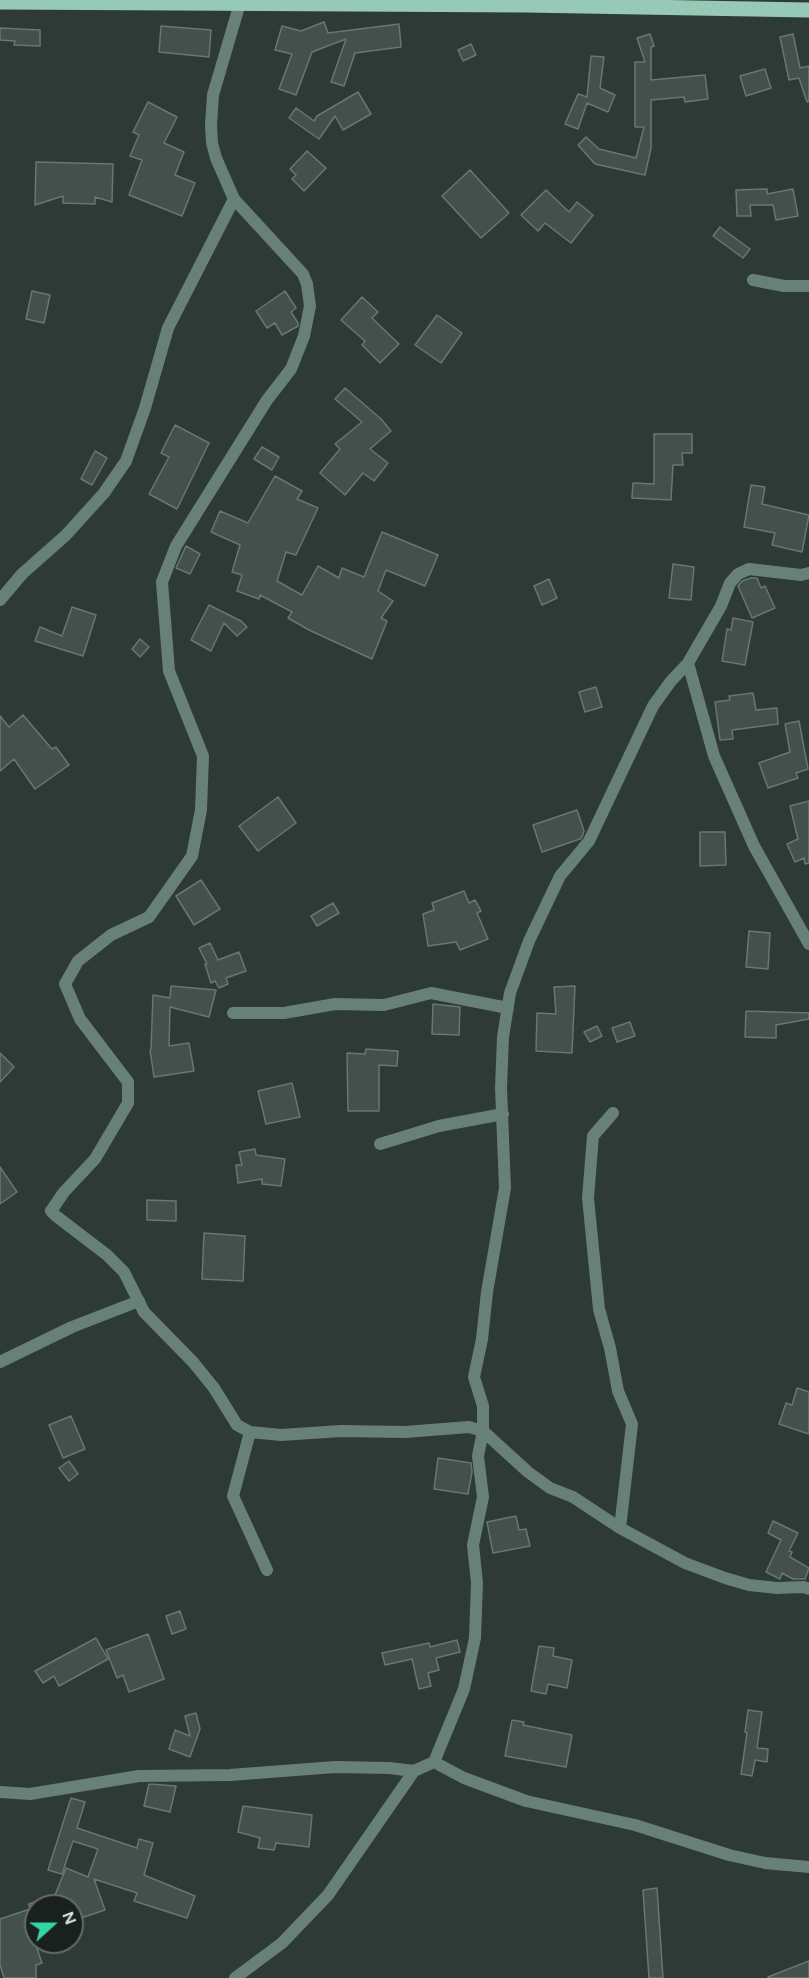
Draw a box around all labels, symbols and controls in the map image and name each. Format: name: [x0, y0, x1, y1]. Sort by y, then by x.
north arrow: [24, 1894, 84, 1954]
text: N: [58, 1909, 80, 1927]

